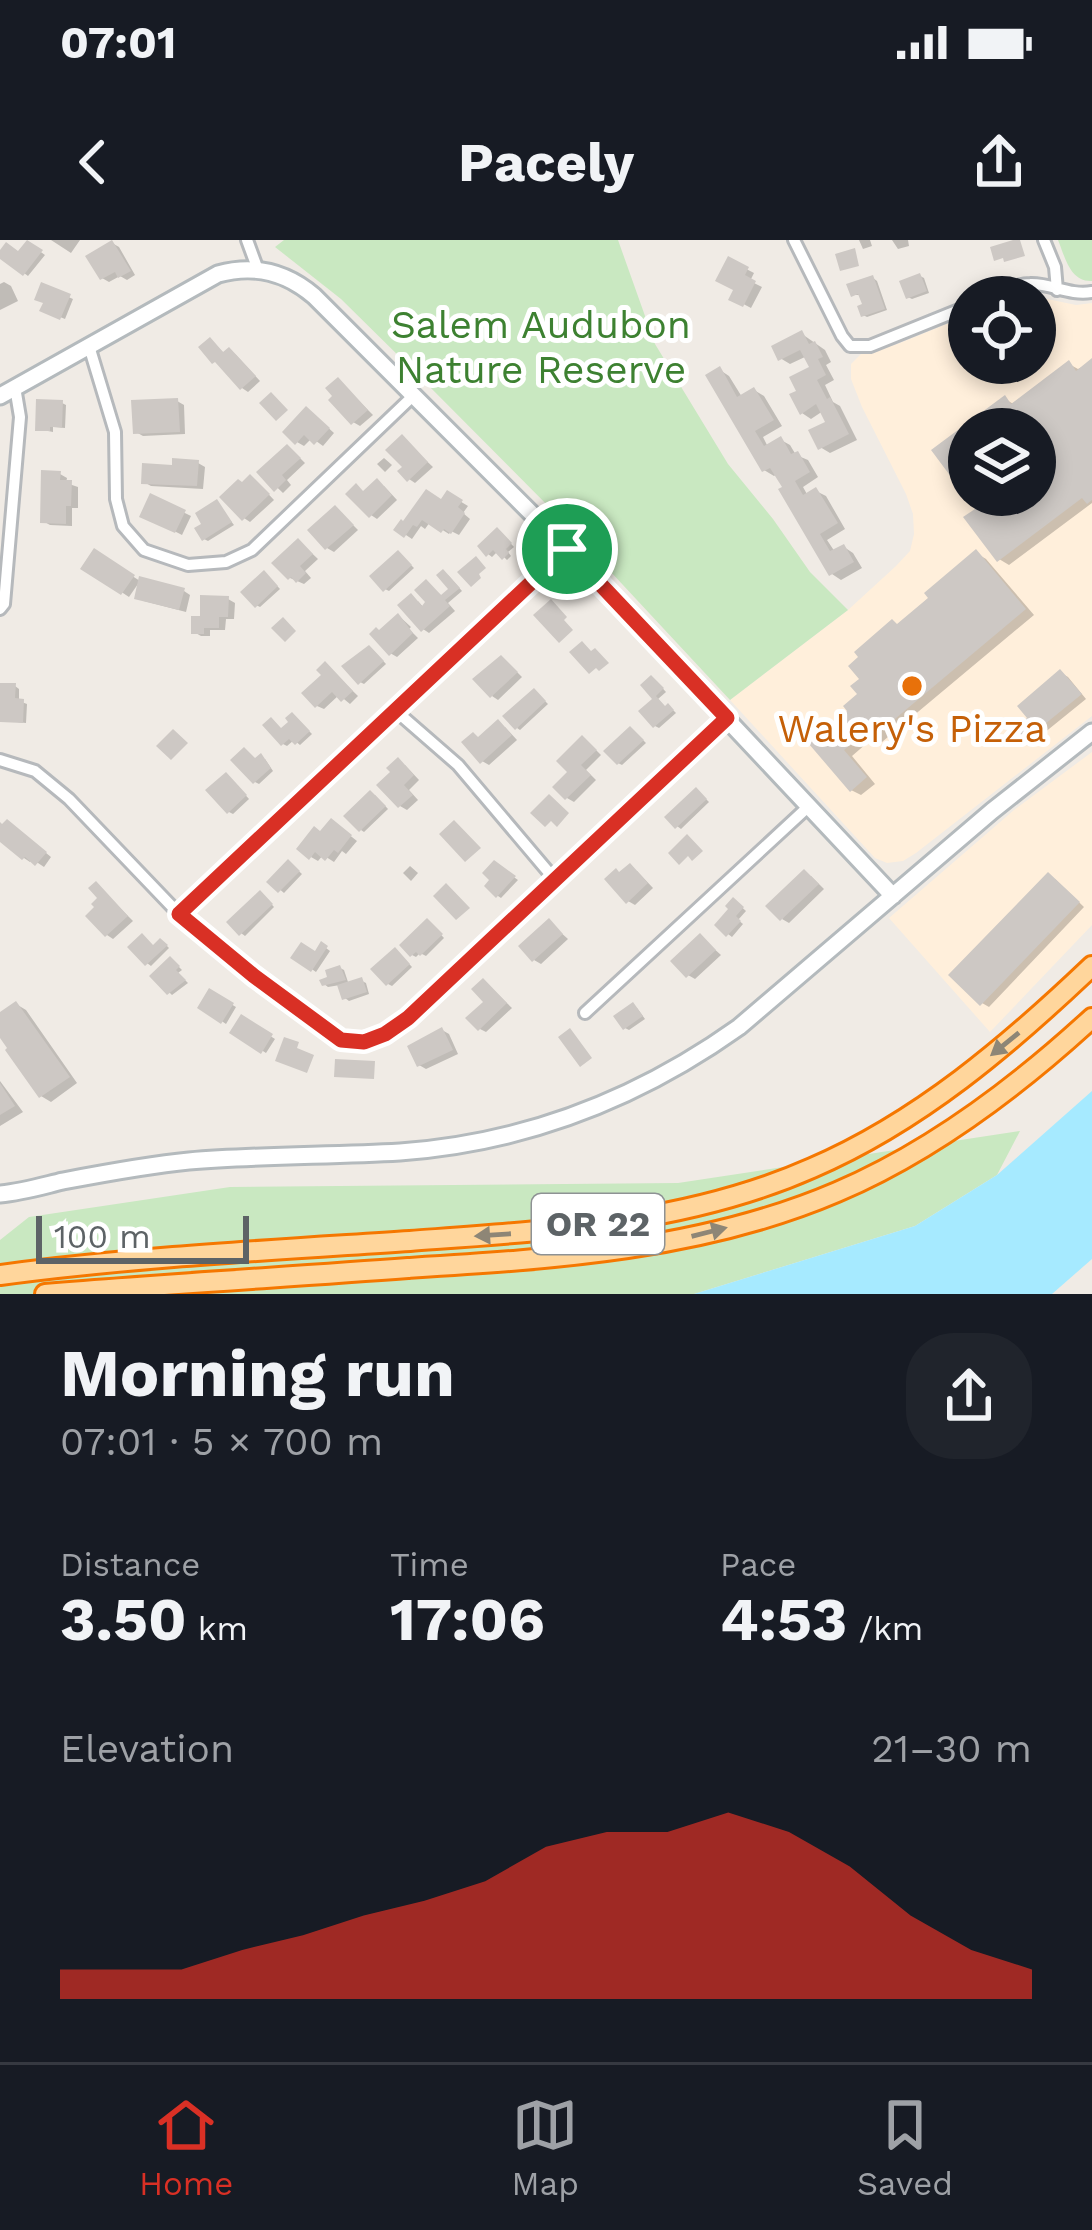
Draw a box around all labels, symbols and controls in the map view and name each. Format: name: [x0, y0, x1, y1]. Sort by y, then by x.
text: 07:01: [60, 16, 176, 69]
icon: back: [60, 129, 126, 195]
icon: share: [966, 129, 1032, 195]
text: Pacely: [458, 131, 634, 194]
map controls: [948, 276, 1056, 516]
button: locate: [948, 276, 1056, 384]
park label: Salem Audubon Nature Reserve: [391, 302, 691, 392]
button: layers: [948, 408, 1056, 516]
pin: [516, 498, 618, 600]
icon: arrive: [534, 516, 600, 582]
marker: Walery's Pizza: [899, 673, 925, 699]
place label: Walery's Pizza: [778, 706, 1046, 751]
one-way arrow: [990, 1031, 1021, 1056]
road number: OR 22: [532, 1194, 664, 1254]
scale bar: [36, 1210, 249, 1263]
text: 100 m: [54, 1217, 151, 1256]
one-way arrow: [690, 1222, 727, 1241]
one-way arrow: [474, 1225, 511, 1244]
button: share: [906, 1333, 1032, 1459]
text: Morning run: [60, 1335, 455, 1412]
text: 07:01 · 5 × 700 m: [60, 1419, 383, 1464]
text: Distance: [60, 1545, 200, 1584]
text: Time: [390, 1545, 469, 1584]
text: Pace: [720, 1545, 796, 1584]
text: 3.50: [60, 1584, 187, 1655]
text: 17:06: [390, 1584, 545, 1655]
text: 4:53: [720, 1584, 847, 1655]
text: km: [187, 1609, 248, 1648]
text: /km: [847, 1609, 923, 1648]
text: Elevation: [60, 1726, 234, 1771]
text: 21–30 m: [871, 1726, 1032, 1771]
tab: Home: [139, 2092, 233, 2203]
tab: Map: [512, 2092, 579, 2203]
tab: Saved: [857, 2092, 953, 2203]

